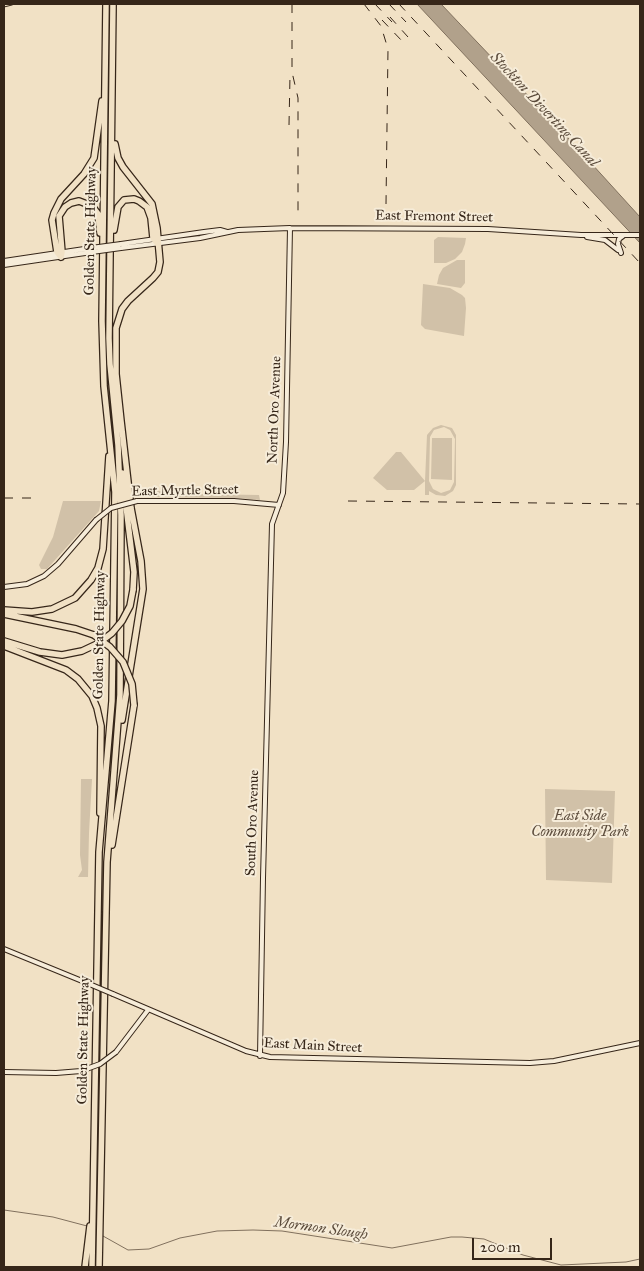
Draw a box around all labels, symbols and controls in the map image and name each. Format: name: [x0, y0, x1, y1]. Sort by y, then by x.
water label: Stockton Diverting Canal: [486, 49, 602, 171]
street label: Golden State Highway: [81, 166, 101, 296]
street label: East Fremont Street: [375, 208, 493, 226]
street label: North Oro Avenue: [265, 356, 285, 464]
street label: East Myrtle Street: [131, 482, 239, 500]
street label: Golden State Highway: [90, 570, 110, 700]
street label: South Oro Avenue: [243, 769, 263, 877]
park label: East Side Community Park: [531, 809, 629, 842]
street label: Golden State Highway: [74, 975, 94, 1105]
street label: East Main Street: [263, 1035, 363, 1057]
water label: Mormon Slough: [273, 1214, 369, 1244]
scale bar: [474, 1228, 554, 1260]
text: 200 m: [480, 1238, 521, 1256]

